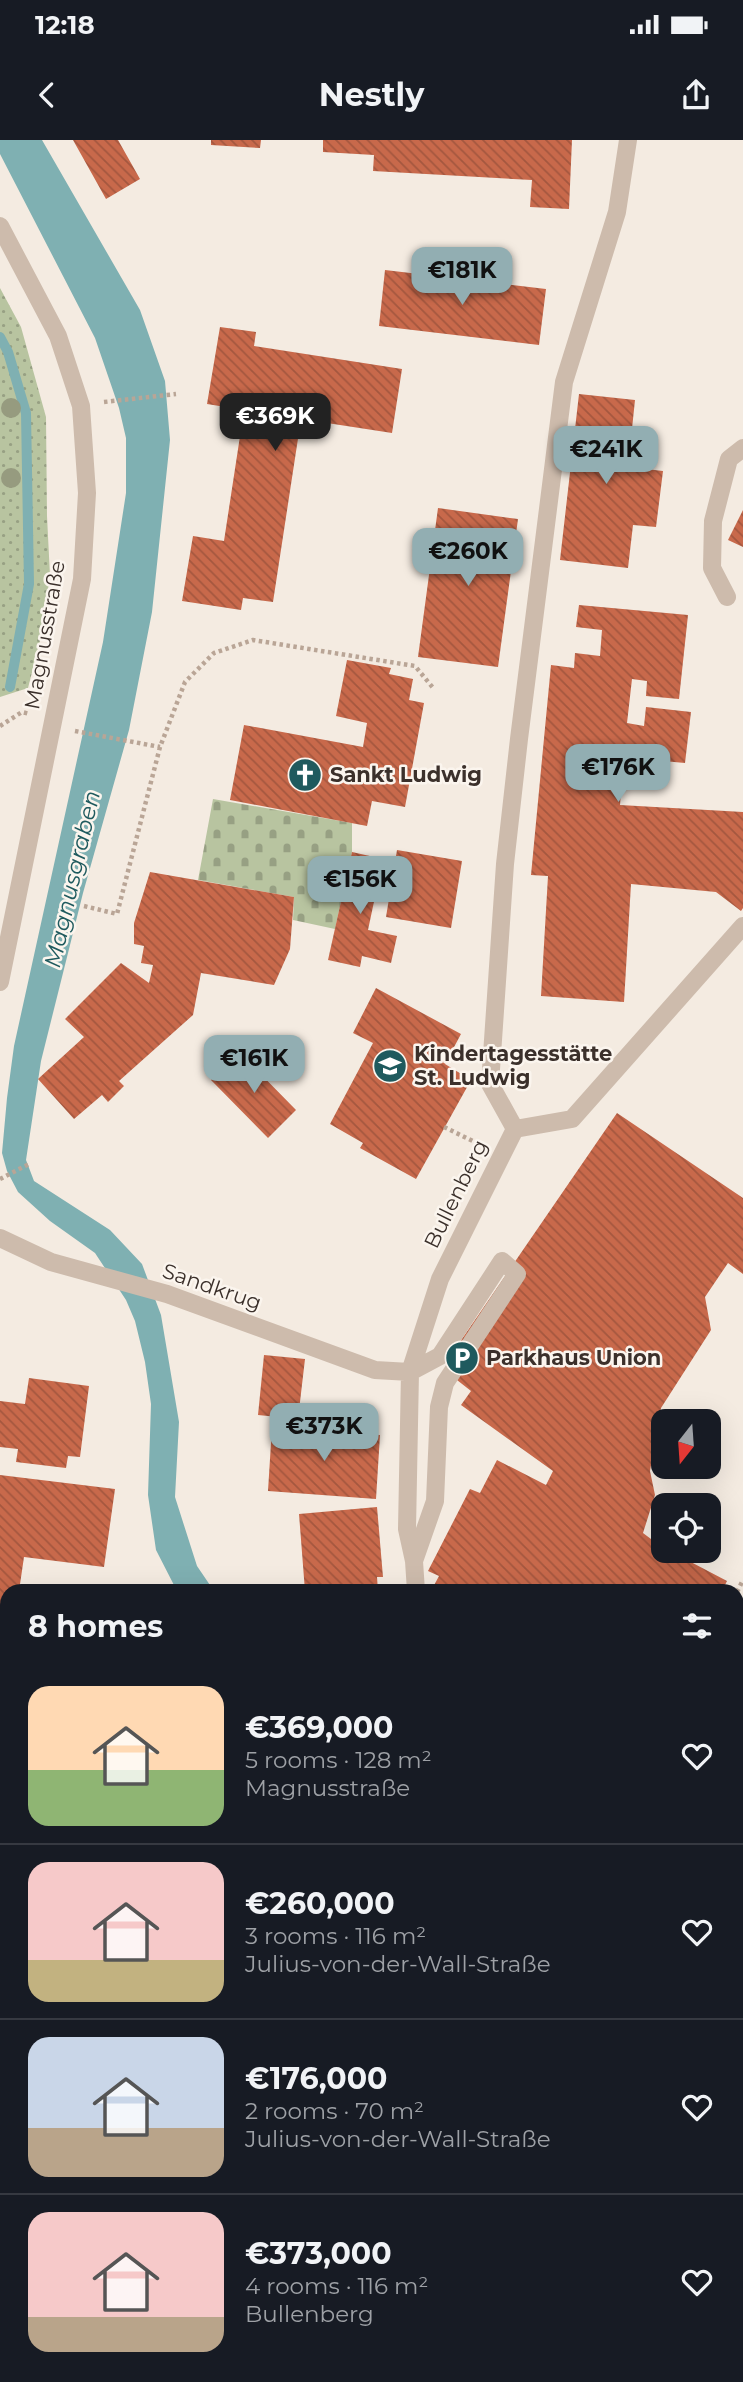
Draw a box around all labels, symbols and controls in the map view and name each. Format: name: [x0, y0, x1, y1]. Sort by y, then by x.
text: 12:18: [35, 9, 95, 41]
text: Nestly: [319, 75, 424, 114]
icon: back: [28, 76, 66, 114]
icon: share: [677, 76, 715, 114]
pin: €181K: [413, 248, 511, 307]
text: €181K: [427, 256, 497, 284]
pin: €369K: [226, 394, 324, 453]
text: €369K: [236, 402, 314, 430]
pin: €241K: [557, 426, 655, 486]
text: €241K: [569, 435, 643, 463]
pin: €260K: [419, 528, 517, 588]
text: €260K: [428, 537, 508, 565]
street label: Magnusstraße: [19, 558, 70, 711]
pin: €176K: [569, 744, 667, 804]
text: €176K: [581, 753, 655, 781]
church icon: Sankt Ludwig: [286, 756, 324, 794]
place label: Sankt Ludwig: [330, 762, 482, 787]
water label: Magnusgraben: [38, 788, 106, 970]
pin: €156K: [311, 856, 409, 916]
text: €156K: [323, 865, 397, 893]
pin: €161K: [205, 1035, 303, 1095]
place label: Kindertagesstätte St. Ludwig: [414, 1041, 612, 1090]
text: €161K: [220, 1044, 288, 1072]
school or university icon: Kindertagesstätte St. Ludwig: [371, 1047, 409, 1085]
street label: Bullenberg: [419, 1135, 493, 1252]
street label: Sandkrug: [159, 1258, 265, 1315]
parking icon: Parkhaus Union: [443, 1339, 481, 1377]
place label: Parkhaus Union: [486, 1345, 661, 1370]
pin: €373K: [275, 1404, 373, 1463]
north arrow: [651, 1409, 721, 1479]
map controls: [651, 1409, 721, 1563]
text: €373K: [286, 1412, 362, 1440]
button: locate: [651, 1493, 721, 1563]
icon: filters: [678, 1607, 716, 1645]
text: 8 homes: [28, 1608, 163, 1645]
text: €369,000: [245, 1709, 394, 1746]
icon: home: [84, 1714, 168, 1798]
icon: heart: [678, 1737, 716, 1775]
text: 5 rooms · 128 m²: [245, 1746, 432, 1774]
text: Magnusstraße: [245, 1774, 410, 1802]
text: €260,000: [245, 1885, 395, 1922]
icon: home: [84, 1890, 168, 1974]
icon: heart: [678, 1913, 716, 1951]
text: 3 rooms · 116 m²: [245, 1922, 426, 1950]
text: Julius-von-der-Wall-Straße: [245, 1950, 551, 1978]
text: €176,000: [245, 2060, 387, 2097]
icon: home: [84, 2065, 168, 2149]
icon: heart: [678, 2088, 716, 2126]
text: 2 rooms · 70 m²: [245, 2097, 424, 2125]
text: Julius-von-der-Wall-Straße: [245, 2125, 551, 2153]
text: €373,000: [245, 2235, 392, 2272]
icon: home: [84, 2240, 168, 2324]
icon: heart: [678, 2263, 716, 2301]
text: 4 rooms · 116 m²: [245, 2272, 428, 2300]
text: Bullenberg: [245, 2300, 374, 2328]

